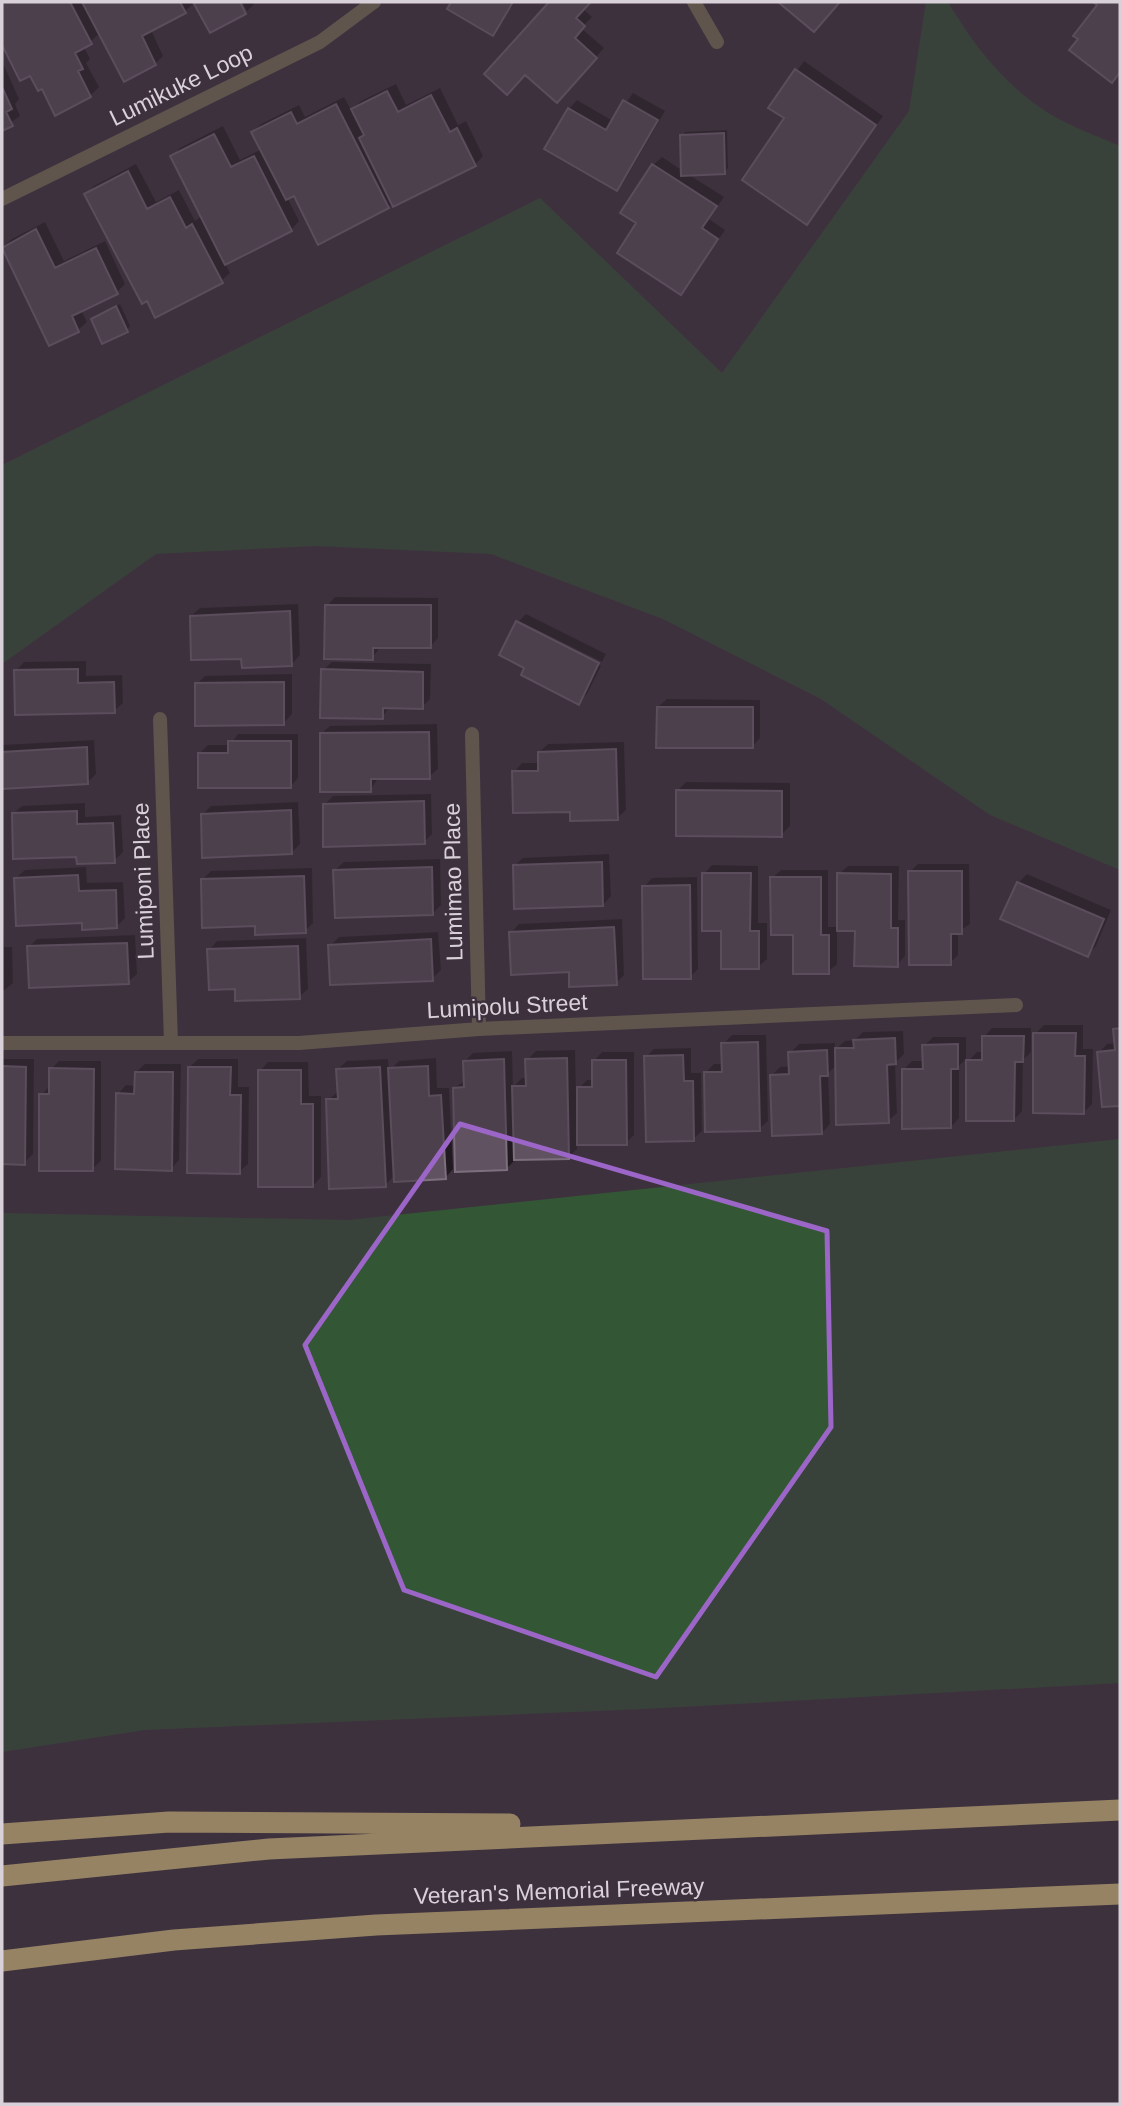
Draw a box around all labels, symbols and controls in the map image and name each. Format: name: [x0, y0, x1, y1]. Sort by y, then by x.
street label: Lumikuke Loop: [105, 39, 257, 131]
street label: Lumiponi Place: [127, 802, 159, 960]
street label: Lumimao Place: [439, 803, 467, 961]
street label: Lumipolu Street: [426, 989, 589, 1023]
street label: Veteran's Memorial Freeway: [413, 1873, 705, 1909]

